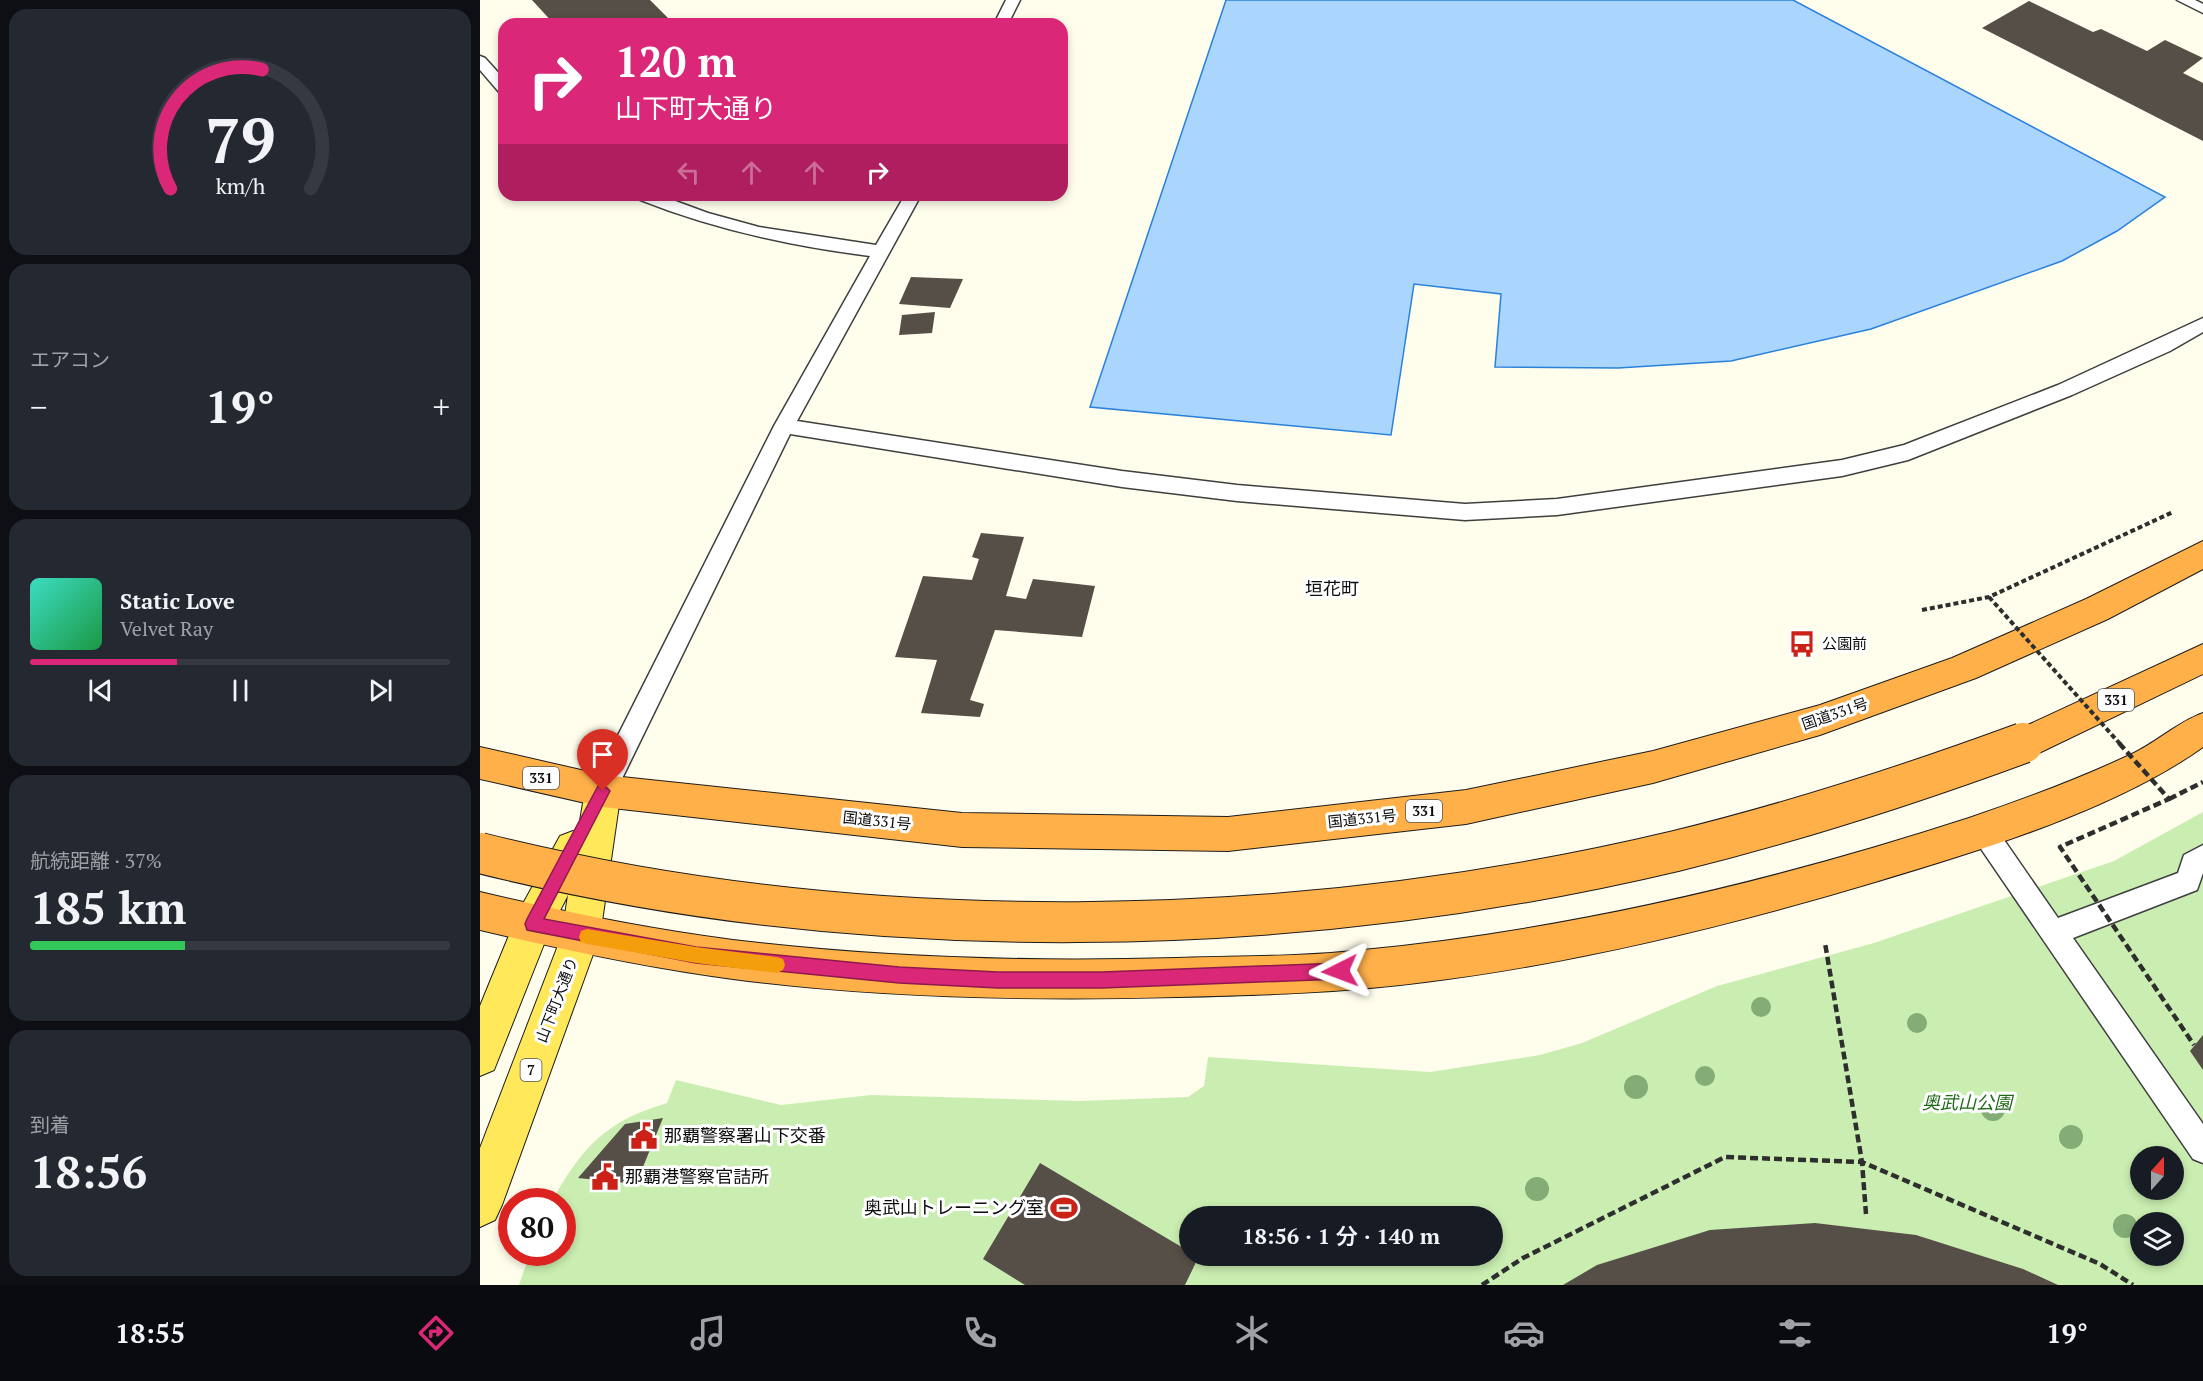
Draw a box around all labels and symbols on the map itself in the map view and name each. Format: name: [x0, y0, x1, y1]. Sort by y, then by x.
district label: 垣花町: [1305, 576, 1359, 600]
bus stop icon: 公園前: [1787, 629, 1817, 659]
place label: 公園前: [1822, 633, 1867, 653]
road number: 331: [2098, 689, 2134, 711]
street label: 国道331号: [1799, 692, 1871, 734]
pin: [577, 729, 628, 791]
road number: 331: [523, 767, 559, 789]
road number: 331: [1406, 800, 1442, 822]
street label: 国道331号: [1327, 804, 1397, 832]
street label: 国道331号: [842, 806, 912, 834]
position arrow: [1308, 939, 1372, 1003]
street label: 山下町大通り: [531, 954, 582, 1045]
road number: 7: [520, 1059, 542, 1081]
park label: 奥武山公園: [1922, 1090, 2015, 1114]
public building icon: 那覇警察署山下交番: [629, 1121, 659, 1151]
place label: 那覇警察署山下交番: [664, 1123, 826, 1147]
north arrow: [2130, 1146, 2184, 1200]
public building icon: 那覇港警察官詰所: [590, 1162, 620, 1192]
place label: 那覇港警察官詰所: [625, 1164, 769, 1188]
speed limit sign: 80: [498, 1188, 576, 1266]
sports icon: 奥武山トレーニング室: [1049, 1193, 1079, 1223]
place label: 奥武山トレーニング室: [864, 1195, 1044, 1219]

